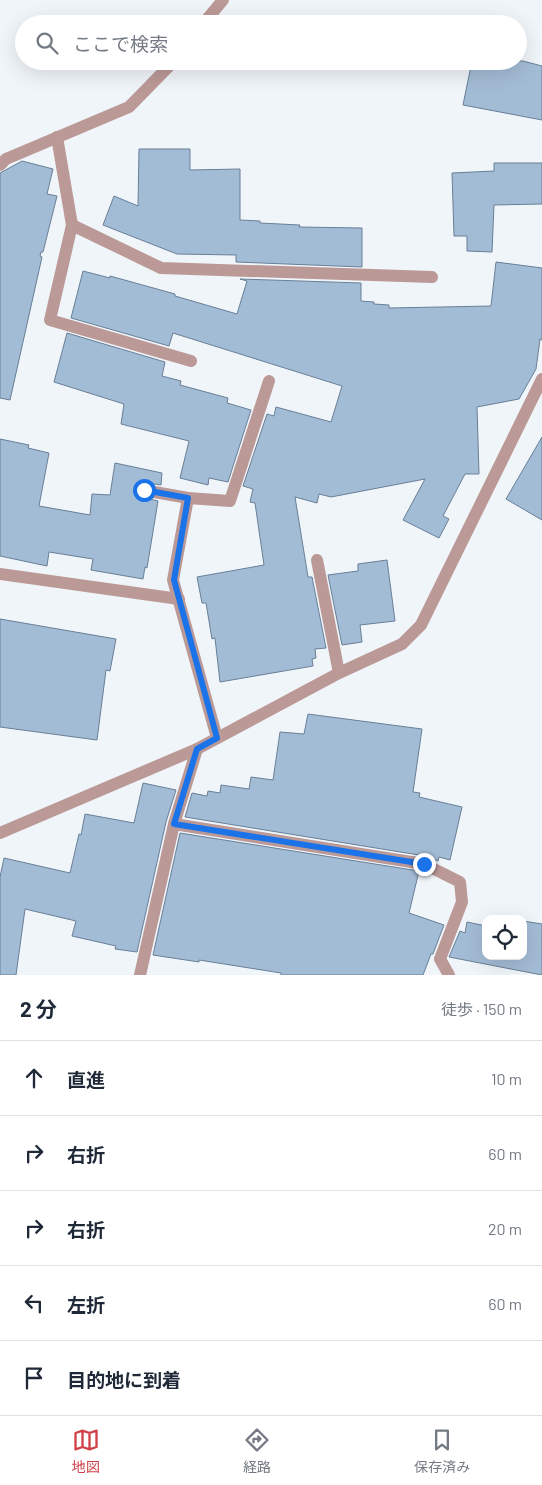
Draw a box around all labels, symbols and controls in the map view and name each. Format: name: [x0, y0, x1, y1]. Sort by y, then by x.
search box: [15, 15, 527, 70]
icon: search: [33, 29, 61, 57]
text: ここで検索: [73, 32, 168, 55]
route start: [133, 479, 156, 502]
route end: [413, 853, 436, 876]
map controls: [482, 915, 527, 960]
button: locate: [482, 915, 527, 960]
text: 2 分: [20, 996, 57, 1021]
text: 徒歩 · 150 m: [441, 999, 522, 1018]
icon: ahead: [20, 1064, 48, 1092]
text: 直進: [67, 1068, 105, 1091]
text: 10 m: [491, 1069, 522, 1088]
icon: right: [20, 1139, 48, 1167]
text: 右折: [67, 1143, 105, 1166]
text: 60 m: [488, 1144, 522, 1163]
icon: right: [20, 1214, 48, 1242]
text: 右折: [67, 1218, 105, 1241]
text: 20 m: [488, 1219, 522, 1238]
icon: left: [20, 1289, 48, 1317]
text: 左折: [67, 1293, 105, 1316]
text: 60 m: [488, 1294, 522, 1313]
icon: arrive: [20, 1364, 48, 1392]
text: 目的地に到着: [67, 1368, 181, 1391]
tab: 地図: [72, 1426, 100, 1476]
tab: 経路: [243, 1426, 271, 1476]
tab: 保存済み: [414, 1426, 470, 1476]

